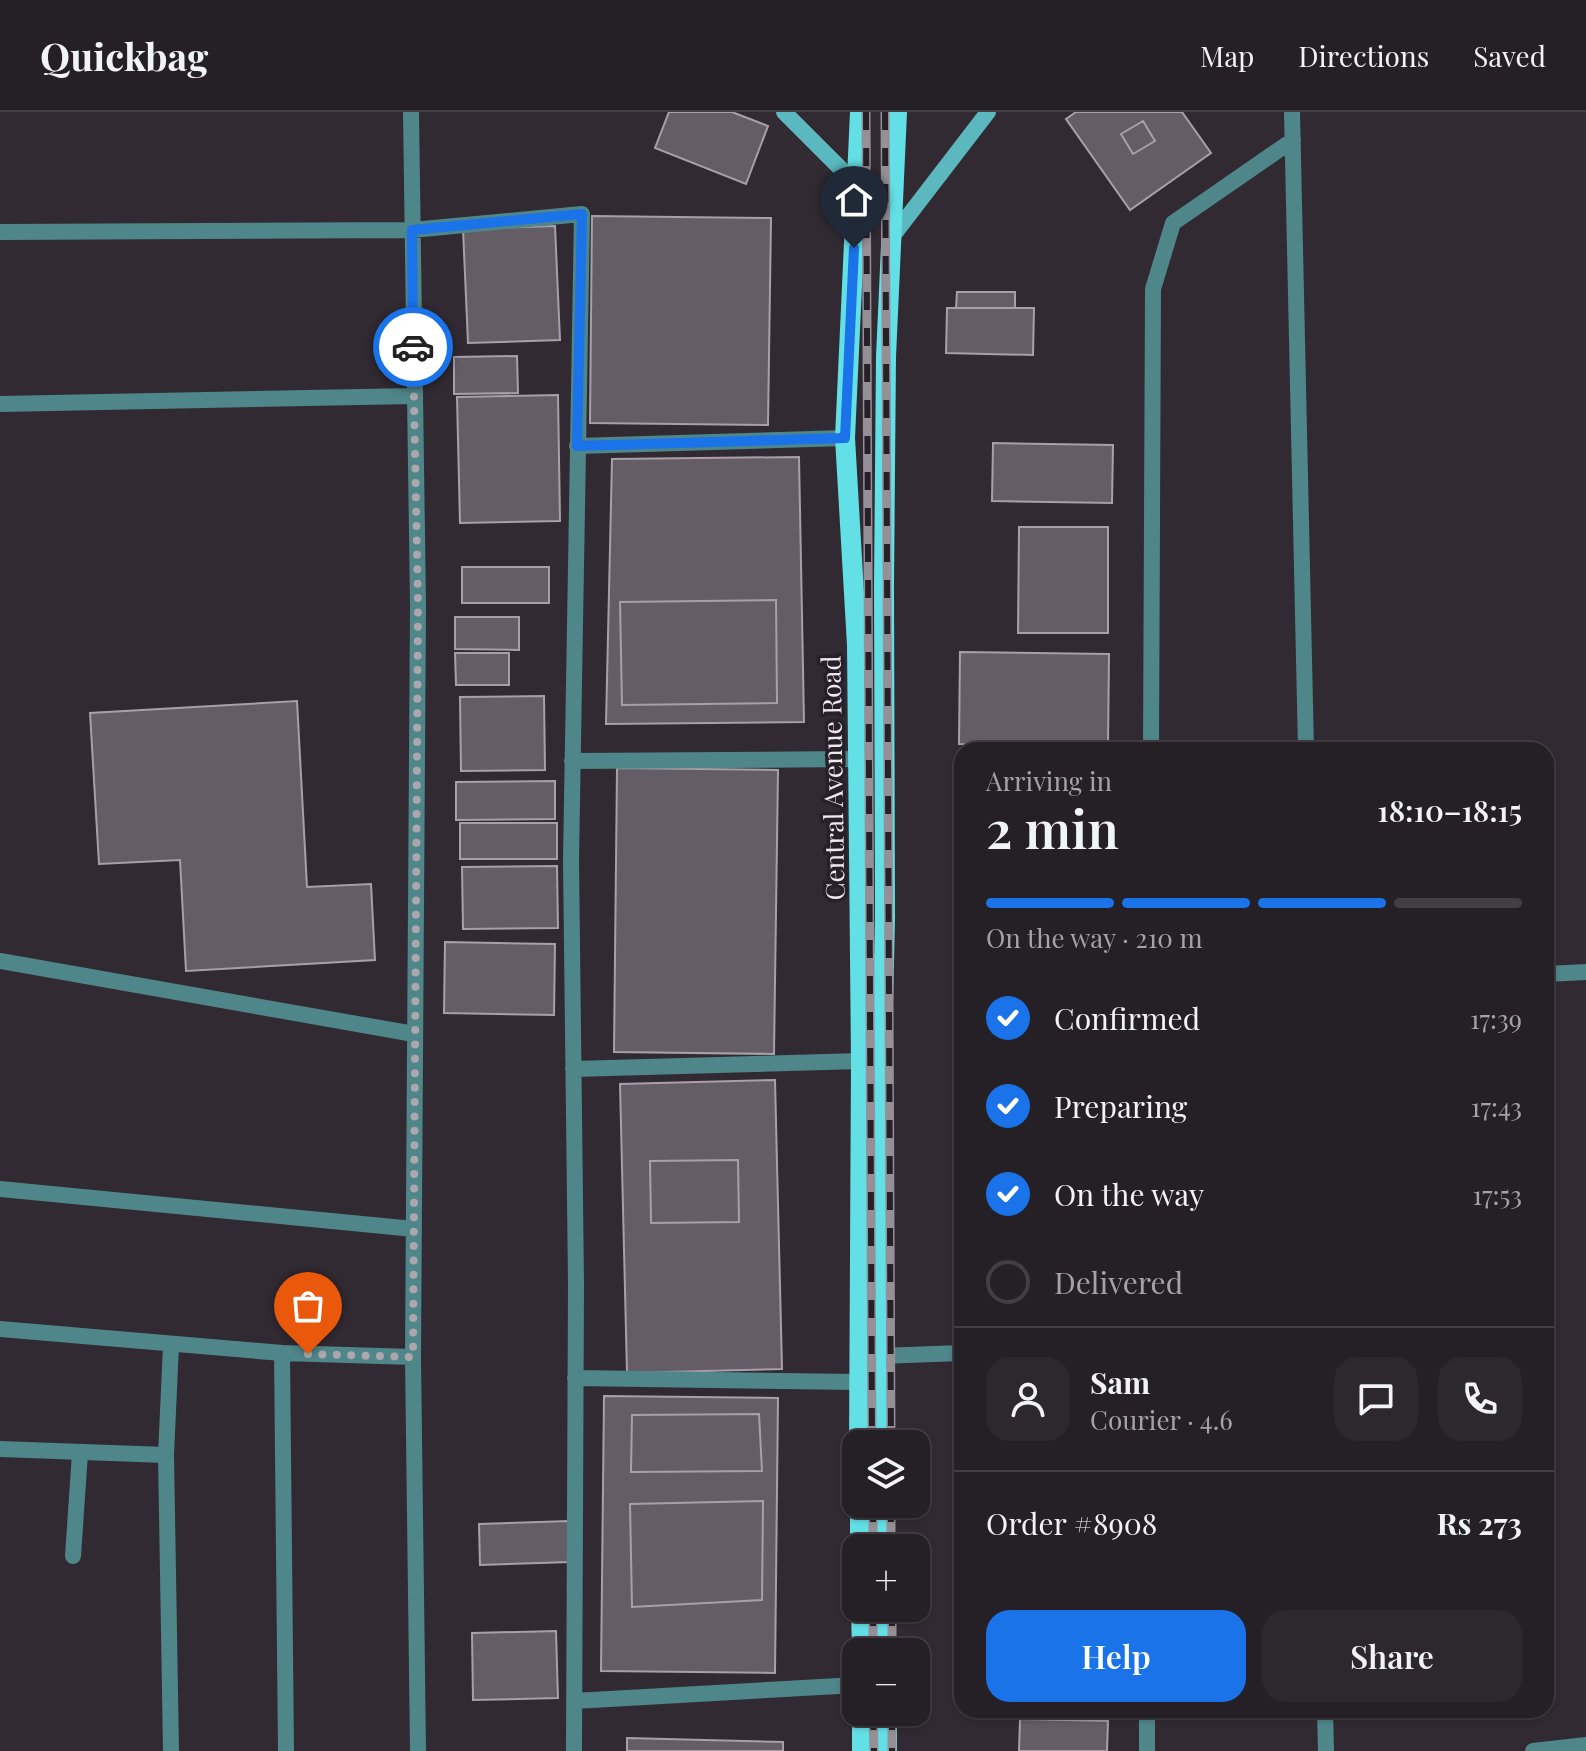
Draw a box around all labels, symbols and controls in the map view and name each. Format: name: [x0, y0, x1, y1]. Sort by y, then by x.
text: Quickbag: [40, 30, 208, 81]
text: Map: [1200, 37, 1254, 74]
text: Directions: [1298, 37, 1429, 74]
text: Saved: [1473, 37, 1546, 74]
pin: [820, 166, 888, 248]
icon: home: [832, 178, 876, 222]
courier: [373, 307, 453, 387]
icon: car: [391, 325, 435, 369]
street label: Central Avenue Road: [812, 655, 852, 901]
text: Arriving in: [986, 763, 1112, 798]
text: 18:10–18:15: [1377, 790, 1522, 830]
text: 2 min: [986, 793, 1119, 862]
text: On the way · 210 m: [986, 920, 1203, 955]
icon: check: [986, 996, 1030, 1040]
text: Confirmed: [1054, 998, 1200, 1038]
text: 17:39: [1470, 1001, 1522, 1036]
icon: check: [986, 1084, 1030, 1128]
text: Preparing: [1054, 1086, 1187, 1126]
text: 17:43: [1471, 1089, 1522, 1124]
icon: check: [986, 1172, 1030, 1216]
text: On the way: [1054, 1174, 1204, 1214]
text: 17:53: [1472, 1177, 1522, 1212]
text: Delivered: [1054, 1262, 1183, 1302]
pin: [274, 1272, 342, 1354]
icon: bag: [286, 1284, 330, 1328]
button: person: [986, 1357, 1070, 1441]
button: chat: [1334, 1357, 1418, 1441]
button: phone: [1438, 1357, 1522, 1441]
text: Sam: [1090, 1362, 1150, 1402]
text: Courier · 4.6: [1090, 1402, 1233, 1437]
map controls: [842, 1430, 930, 1726]
button: layers: [842, 1430, 930, 1518]
text: Order #8908: [986, 1503, 1157, 1543]
text: Rs 273: [1437, 1503, 1522, 1543]
button: +: [842, 1534, 930, 1622]
button: Help: [986, 1610, 1246, 1702]
button: Share: [1262, 1610, 1522, 1702]
button: −: [842, 1638, 930, 1726]

